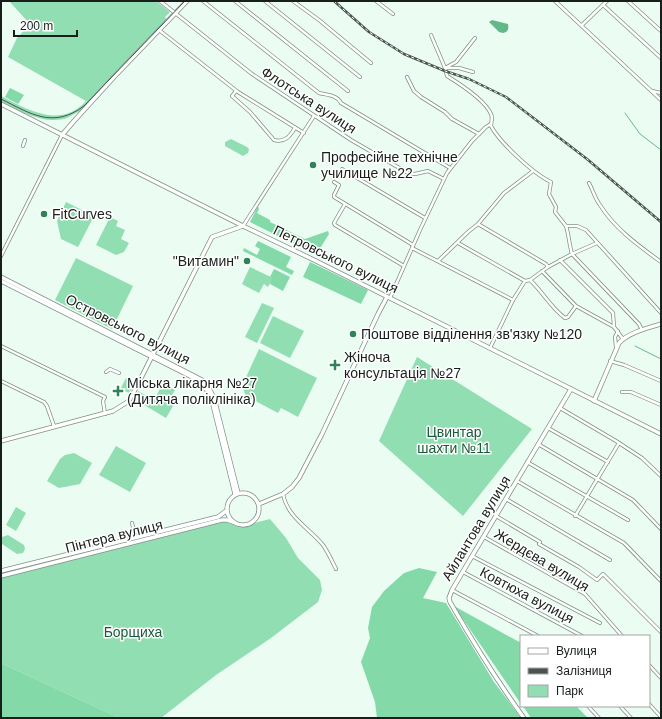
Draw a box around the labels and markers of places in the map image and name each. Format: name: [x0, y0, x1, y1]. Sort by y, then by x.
place label: Професійне технічне училище №22: [321, 149, 458, 181]
marker: Професійне технічне училище №22: [308, 160, 318, 170]
place label: FitCurves: [52, 206, 112, 222]
marker: FitCurves: [39, 209, 49, 219]
place label: "Витамин": [173, 253, 239, 269]
marker: "Витамин": [242, 256, 252, 266]
place label: Поштове відділення зв'язку №120: [361, 326, 582, 342]
marker: Поштове відділення зв'язку №120: [348, 329, 358, 339]
place label: Жіноча консультація №27: [344, 349, 461, 381]
marker: Жіноча консультація №27: [329, 359, 341, 371]
place label: Міська лікарня №27 (Дитяча поліклініка): [127, 375, 257, 407]
marker: Міська лікарня №27 (Дитяча поліклініка): [112, 385, 124, 397]

